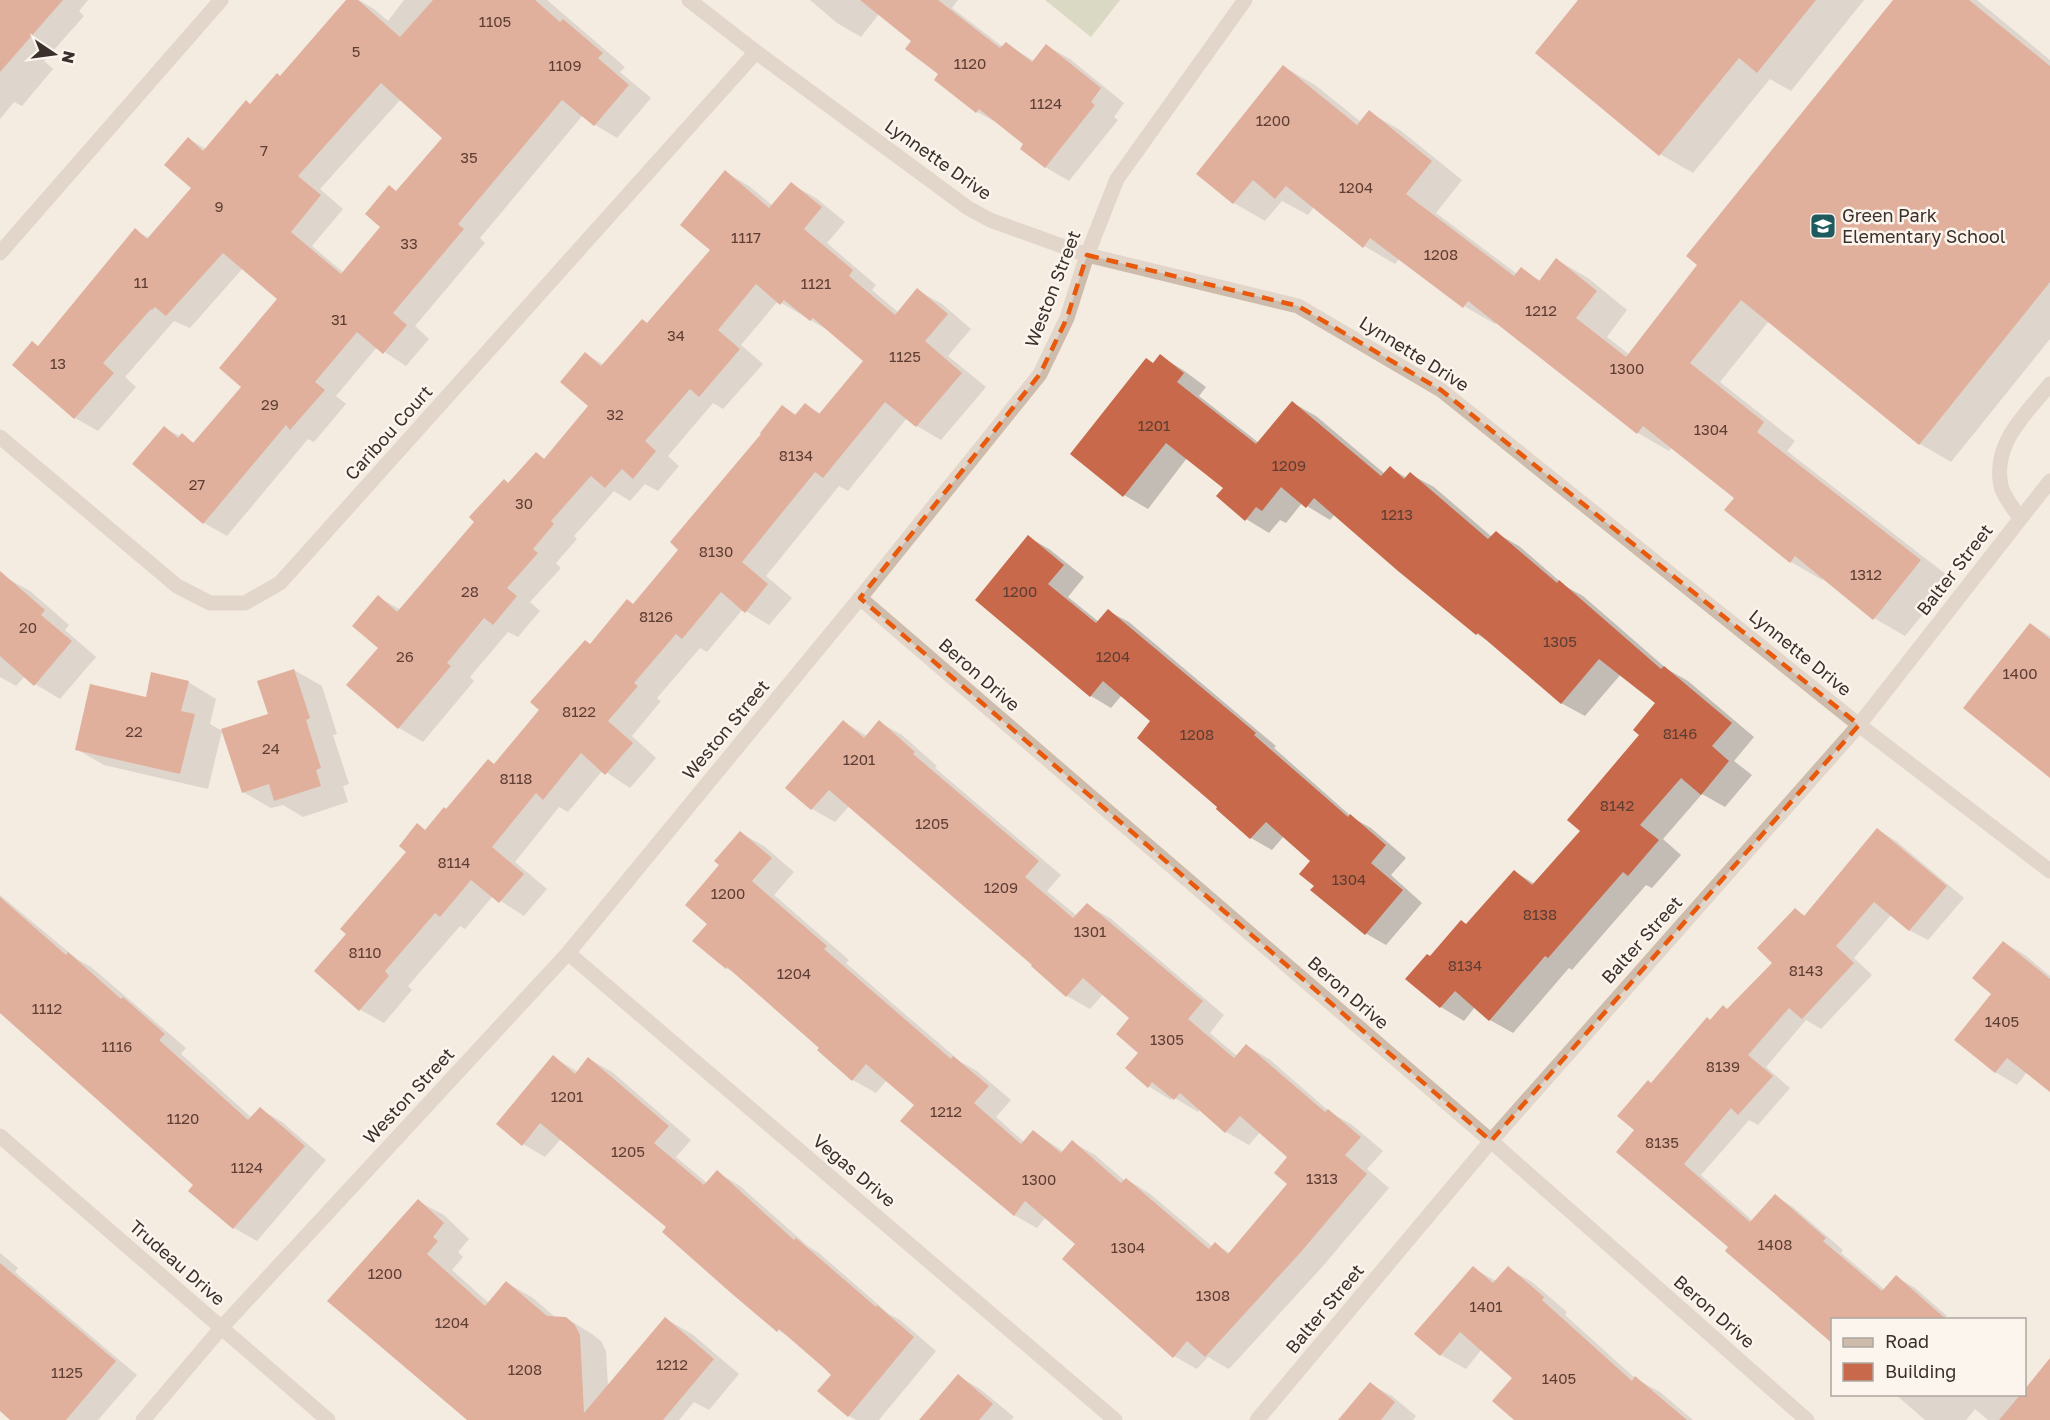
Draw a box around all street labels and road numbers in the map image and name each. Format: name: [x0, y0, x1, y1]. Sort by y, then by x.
street label: Lynnette Drive: [881, 114, 996, 204]
street label: Weston Street: [1020, 227, 1084, 350]
street label: Lynnette Drive: [1356, 311, 1473, 396]
street label: Caribou Court: [340, 380, 437, 484]
street label: Balter Street: [1912, 519, 1997, 620]
street label: Lynnette Drive: [1745, 604, 1856, 700]
street label: Beron Drive: [935, 633, 1025, 715]
street label: Weston Street: [677, 675, 773, 784]
street label: Balter Street: [1596, 891, 1686, 988]
street label: Beron Drive: [1304, 951, 1394, 1033]
street label: Weston Street: [358, 1043, 458, 1148]
street label: Vegas Drive: [809, 1129, 901, 1211]
street label: Trudeau Drive: [125, 1215, 230, 1310]
street label: Balter Street: [1280, 1259, 1368, 1358]
street label: Beron Drive: [1670, 1270, 1760, 1352]

